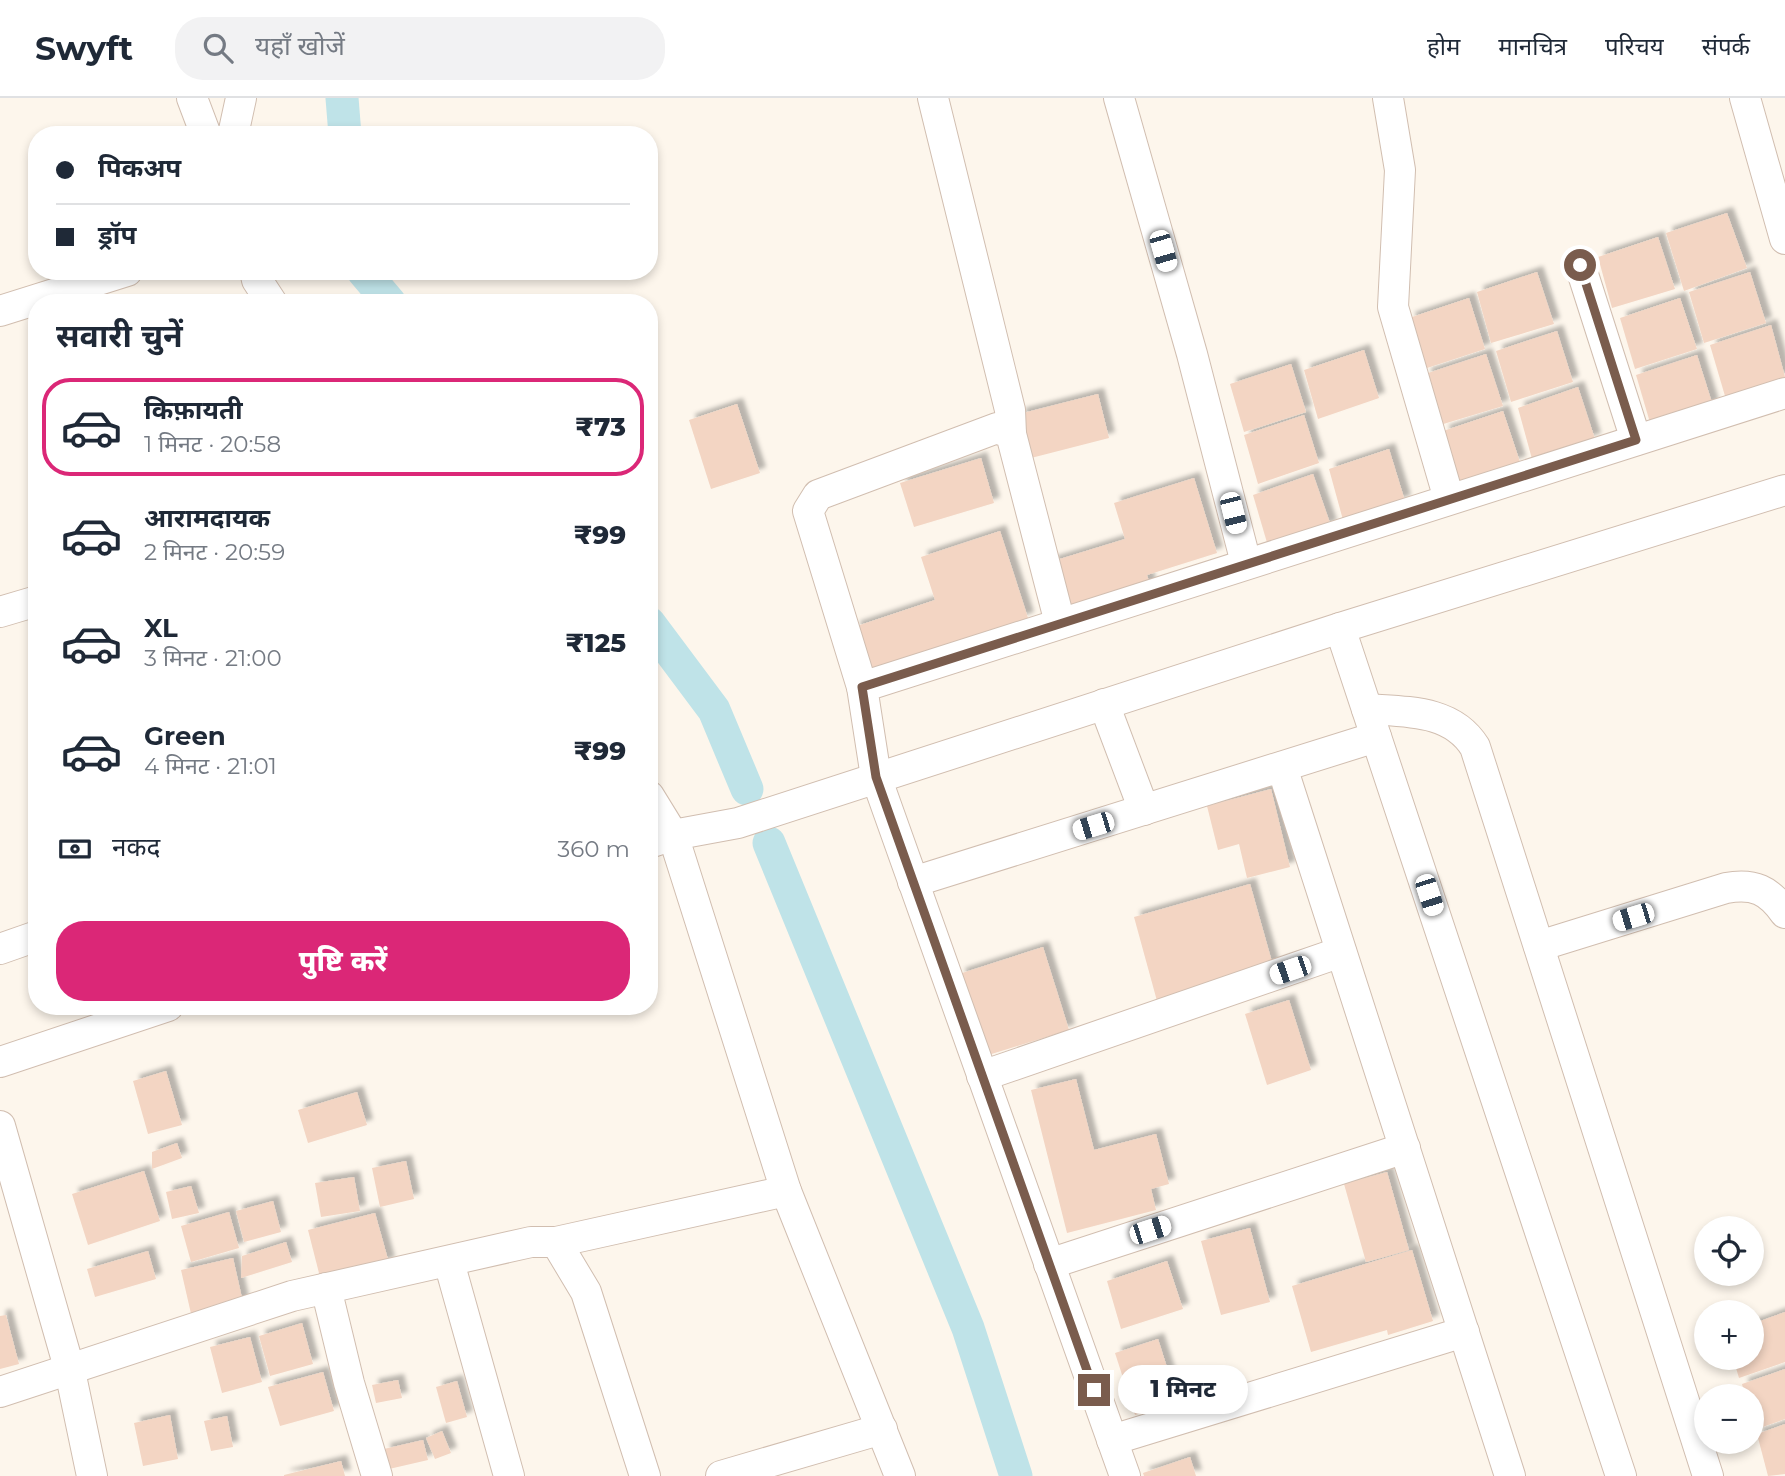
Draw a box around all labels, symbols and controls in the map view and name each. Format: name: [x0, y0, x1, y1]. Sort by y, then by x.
search box: [175, 17, 665, 80]
text: Swyft: [35, 28, 133, 68]
icon: search: [199, 29, 237, 67]
text: यहाँ खोजें: [255, 30, 345, 62]
text: होम: [1427, 32, 1460, 61]
text: मानचित्र: [1498, 32, 1567, 61]
text: परिचय: [1605, 32, 1664, 61]
text: संपर्क: [1702, 32, 1750, 61]
text: पिकअप: [98, 152, 181, 184]
text: ड्रॉप: [98, 219, 136, 251]
car: [1148, 228, 1179, 274]
route start: [1564, 249, 1596, 281]
text: सवारी चुनें: [56, 316, 183, 355]
text: किफ़ायती: [144, 394, 243, 426]
icon: car: [60, 396, 123, 459]
text: ₹73: [575, 411, 626, 443]
text: 1 मिनट · 20:58: [144, 430, 281, 458]
car: [1218, 490, 1249, 536]
text: आरामदायक: [144, 502, 270, 534]
icon: car: [60, 504, 123, 567]
text: ₹99: [573, 519, 626, 551]
text: 2 मिनट · 20:59: [144, 538, 285, 566]
icon: car: [60, 612, 123, 675]
text: XL: [144, 612, 178, 644]
text: ₹125: [565, 627, 626, 659]
text: 3 मिनट · 21:00: [144, 644, 282, 672]
icon: car: [60, 720, 123, 783]
text: Green: [144, 720, 226, 752]
text: ₹99: [573, 735, 626, 767]
text: 4 मिनट · 21:01: [144, 752, 277, 780]
car: [1070, 810, 1117, 842]
icon: cash: [56, 830, 94, 868]
text: नकद: [112, 831, 160, 863]
text: 360 m: [557, 835, 630, 863]
car: [1413, 872, 1446, 918]
car: [1610, 901, 1657, 933]
button: पुष्टि करें: [56, 921, 630, 1001]
car: [1267, 953, 1314, 987]
car: [1127, 1214, 1174, 1246]
map controls: [1694, 1216, 1764, 1454]
button: locate: [1694, 1216, 1764, 1286]
button: +: [1694, 1300, 1764, 1370]
callout: 1 मिनट: [1118, 1366, 1248, 1414]
route end: [1078, 1374, 1110, 1406]
text: 1 मिनट: [1150, 1375, 1216, 1403]
button: −: [1694, 1384, 1764, 1454]

